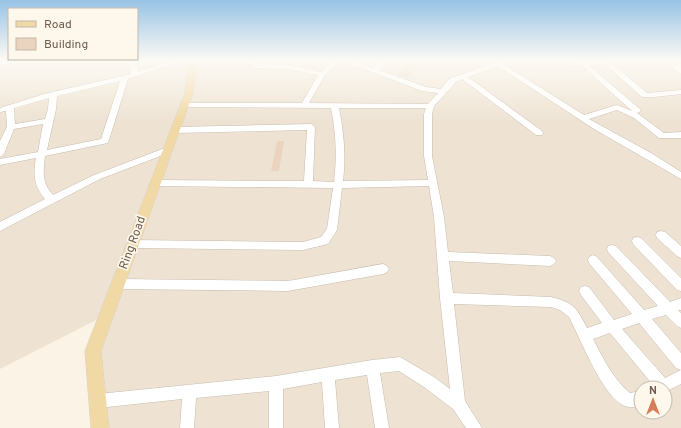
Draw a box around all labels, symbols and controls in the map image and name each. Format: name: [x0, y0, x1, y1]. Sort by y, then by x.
legend: [8, 8, 138, 60]
text: Road: [44, 17, 72, 33]
text: Building: [44, 37, 88, 53]
street label: Ring Road: [116, 214, 150, 272]
north arrow: [633, 380, 673, 420]
text: N: [649, 384, 657, 398]

